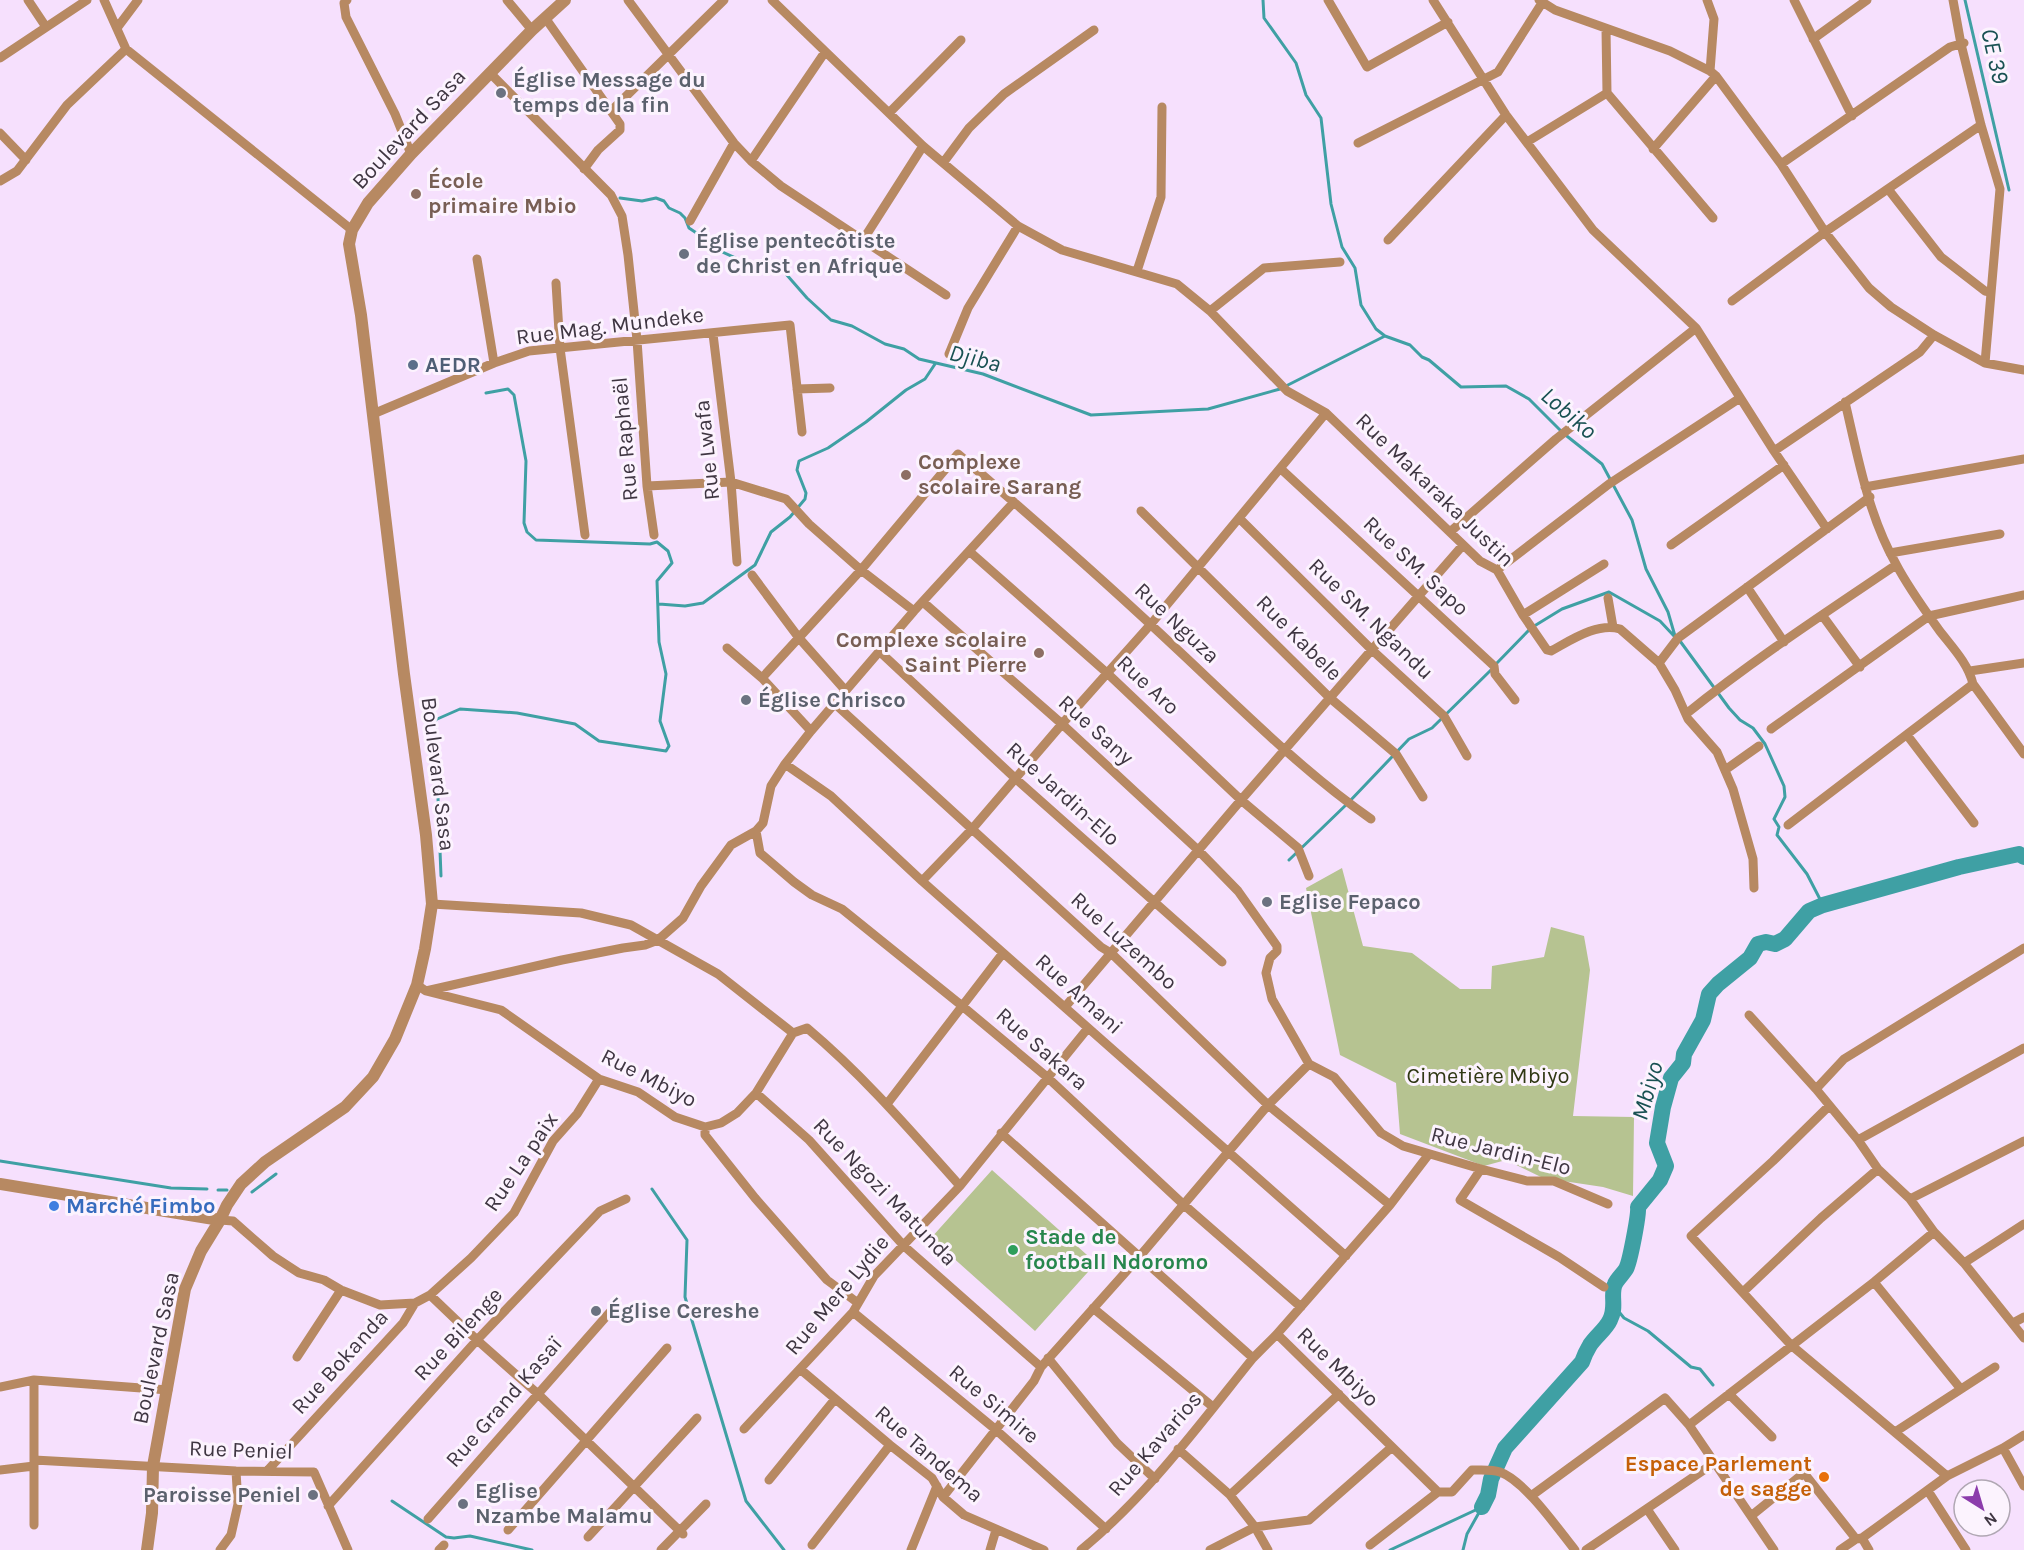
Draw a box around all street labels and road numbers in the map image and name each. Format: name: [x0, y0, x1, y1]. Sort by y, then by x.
street label: Boulevard Sasa: [347, 63, 471, 195]
street label: Rue Mag. Mundeke: [515, 302, 705, 350]
street label: Rue Raphaël: [607, 376, 643, 502]
street label: Rue Lwafa: [689, 399, 725, 501]
street label: Rue Makaraka Justin: [1350, 408, 1520, 572]
street label: Rue SM. Sapo: [1358, 511, 1474, 621]
street label: Rue SM. Ngandu: [1303, 553, 1439, 685]
street label: Rue Nguza: [1129, 577, 1225, 669]
street label: Rue Kabele: [1251, 590, 1347, 686]
street label: Rue Aro: [1111, 650, 1185, 720]
street label: Rue Sany: [1053, 689, 1139, 771]
street label: Boulevard Sasa: [416, 696, 460, 852]
street label: Rue Jardin-Elo: [1001, 736, 1125, 852]
street label: Rue Luzembo: [1065, 886, 1183, 996]
street label: Rue Amani: [1030, 948, 1128, 1040]
street label: Rue Sakara: [991, 1002, 1093, 1096]
street label: Rue Mbiyo: [597, 1043, 701, 1113]
street label: Rue La paix: [478, 1108, 564, 1216]
street label: Rue Ngozi Matunda: [808, 1113, 962, 1271]
street label: Rue Jardin-Elo: [1428, 1121, 1574, 1181]
street label: Rue Mere Lydie: [779, 1230, 895, 1360]
street label: Boulevard Sasa: [127, 1270, 185, 1426]
street label: Rue Bilenge: [408, 1282, 508, 1386]
street label: Rue Bokanda: [286, 1304, 394, 1420]
street label: Rue Mbiyo: [1292, 1322, 1384, 1412]
street label: Rue Grand Kasaï: [440, 1331, 568, 1473]
street label: Rue Simire: [944, 1359, 1044, 1449]
street label: Rue Kavarios: [1103, 1386, 1207, 1502]
street label: Rue Tandema: [870, 1400, 988, 1508]
street label: Rue Peniel: [189, 1435, 293, 1465]

